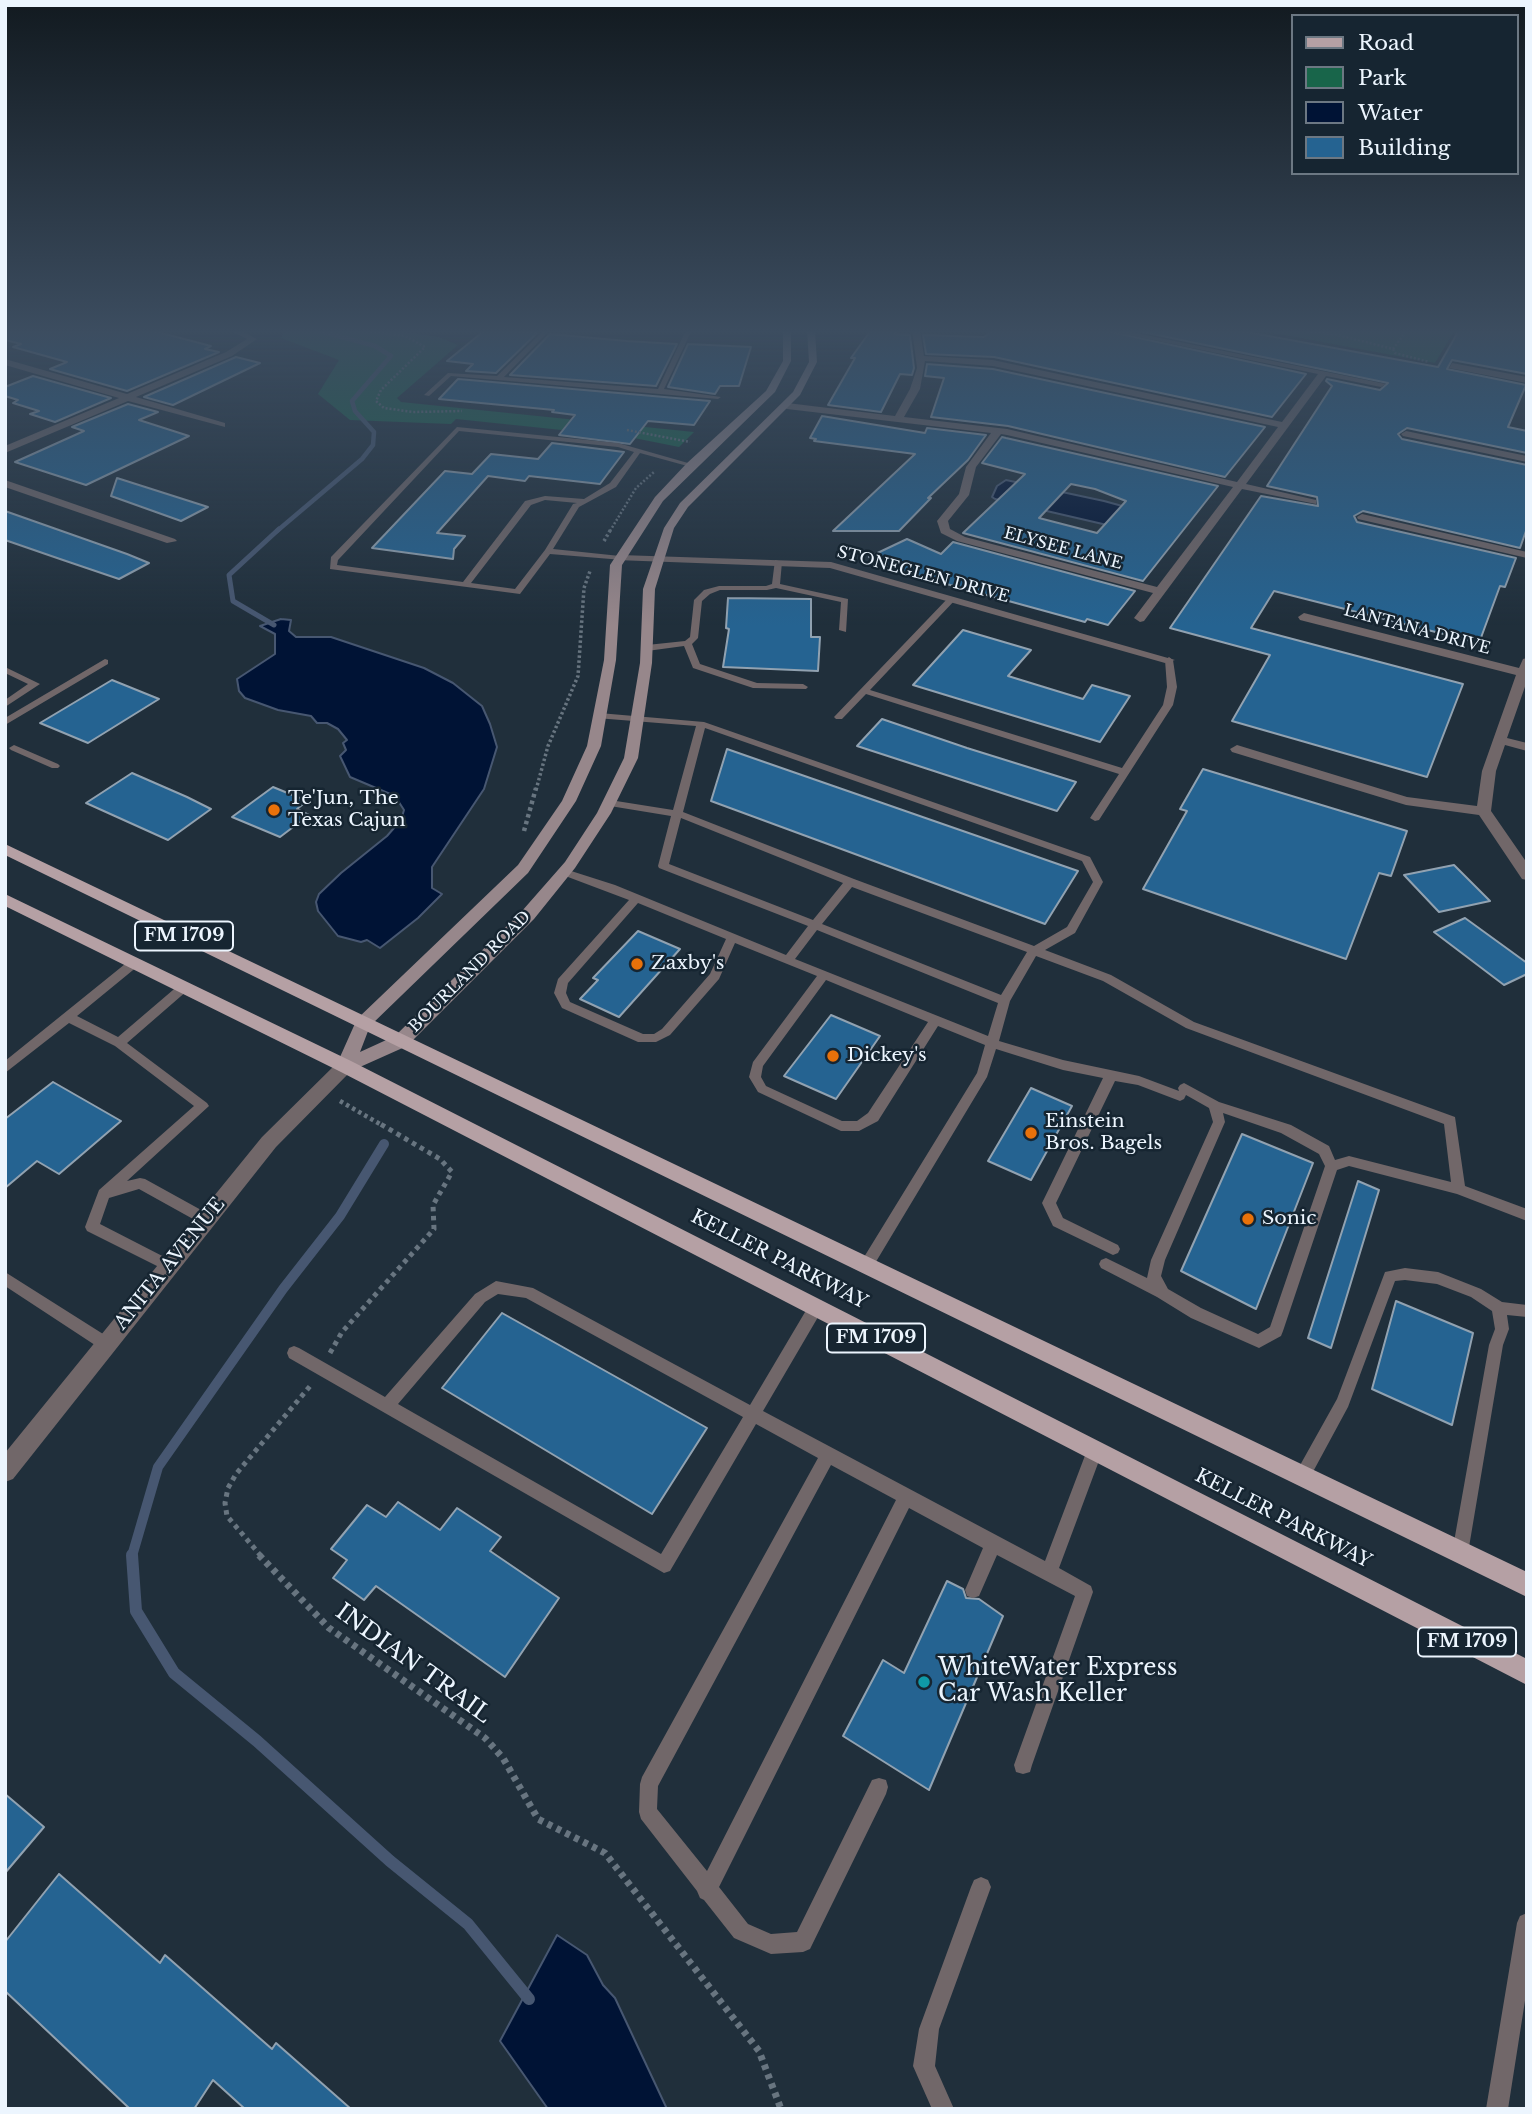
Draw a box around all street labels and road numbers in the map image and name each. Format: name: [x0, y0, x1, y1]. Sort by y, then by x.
street label: ELYSEE LANE: [1002, 524, 1124, 574]
street label: STONEGLEN DRIVE: [835, 543, 1011, 607]
street label: LANTANA DRIVE: [1342, 601, 1492, 659]
street label: BOURLAND ROAD: [405, 907, 535, 1037]
road number: FM 1709: [135, 922, 233, 951]
street label: ANITA AVENUE: [110, 1194, 230, 1334]
street label: KELLER PARKWAY: [687, 1206, 871, 1314]
road number: FM 1709: [827, 1324, 925, 1352]
street label: KELLER PARKWAY: [1191, 1465, 1375, 1573]
street label: INDIAN TRAIL: [330, 1598, 496, 1730]
road number: FM 1709: [1418, 1628, 1516, 1657]

